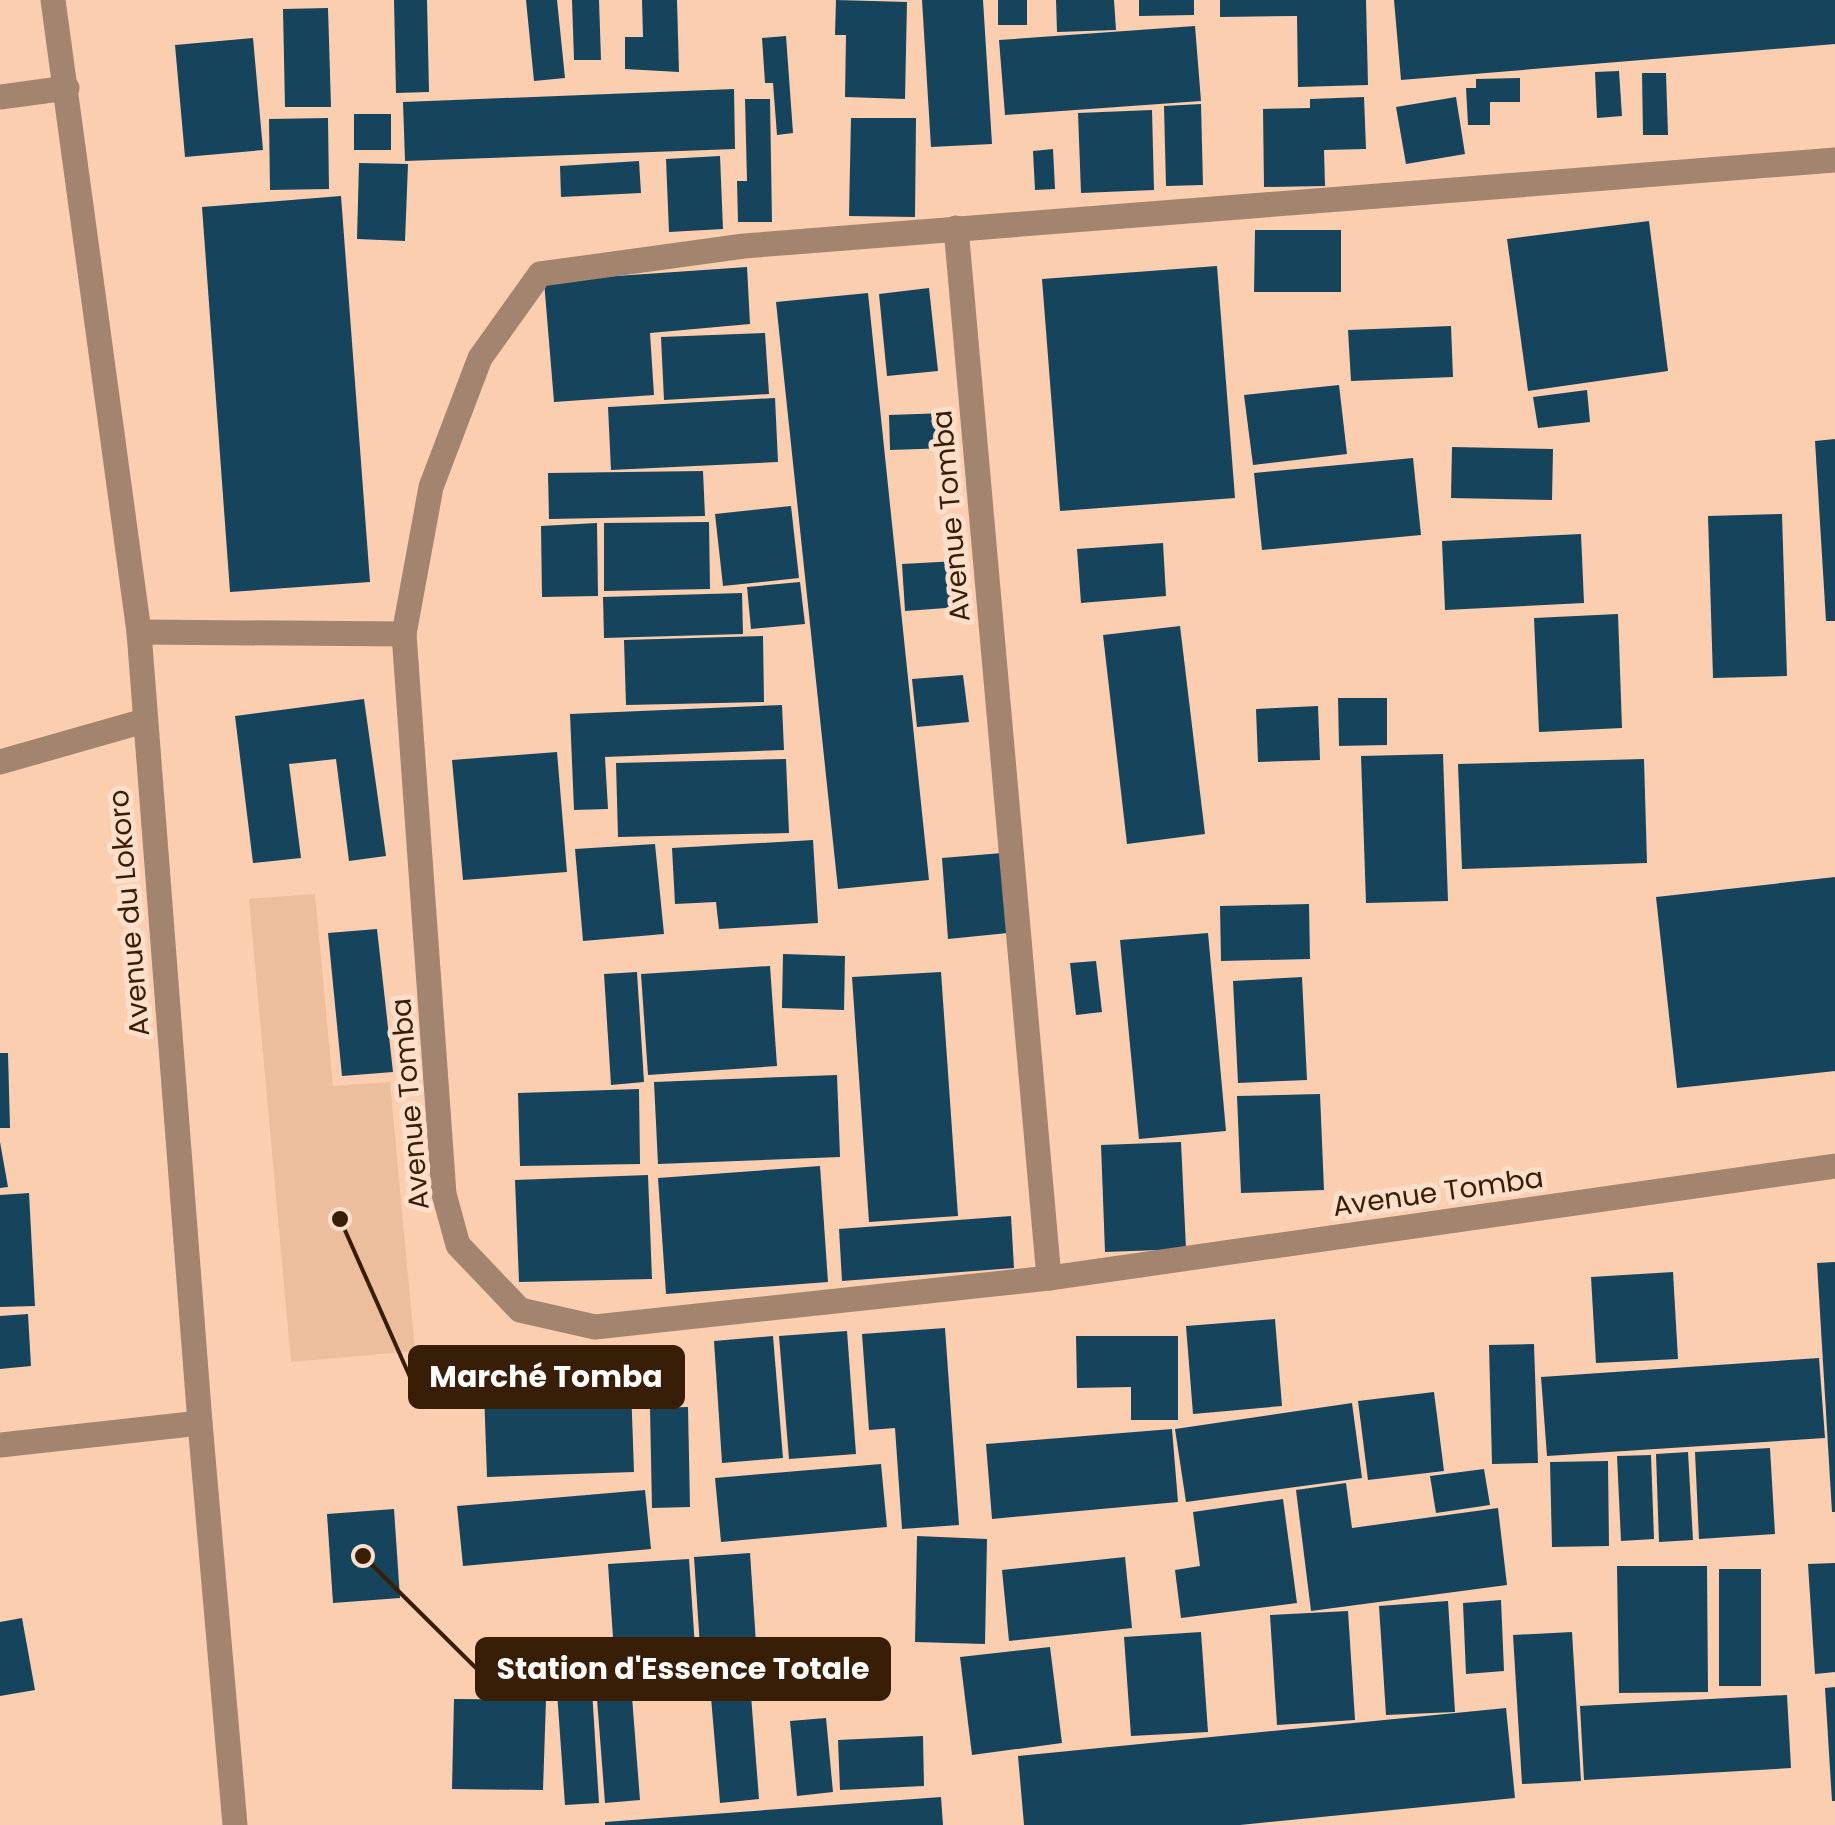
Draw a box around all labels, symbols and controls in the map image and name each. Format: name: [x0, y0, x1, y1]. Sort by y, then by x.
street label: Avenue Tomba: [922, 409, 980, 623]
street label: Avenue du Lokoro: [99, 788, 159, 1038]
street label: Avenue Tomba: [381, 997, 439, 1211]
street label: Avenue Tomba: [1330, 1158, 1546, 1226]
callout: Marché Tomba: [410, 1347, 683, 1407]
text: Marché Tomba: [429, 1355, 663, 1398]
callout: Station d'Essence Totale: [477, 1639, 889, 1699]
text: Station d'Essence Totale: [497, 1647, 869, 1690]

